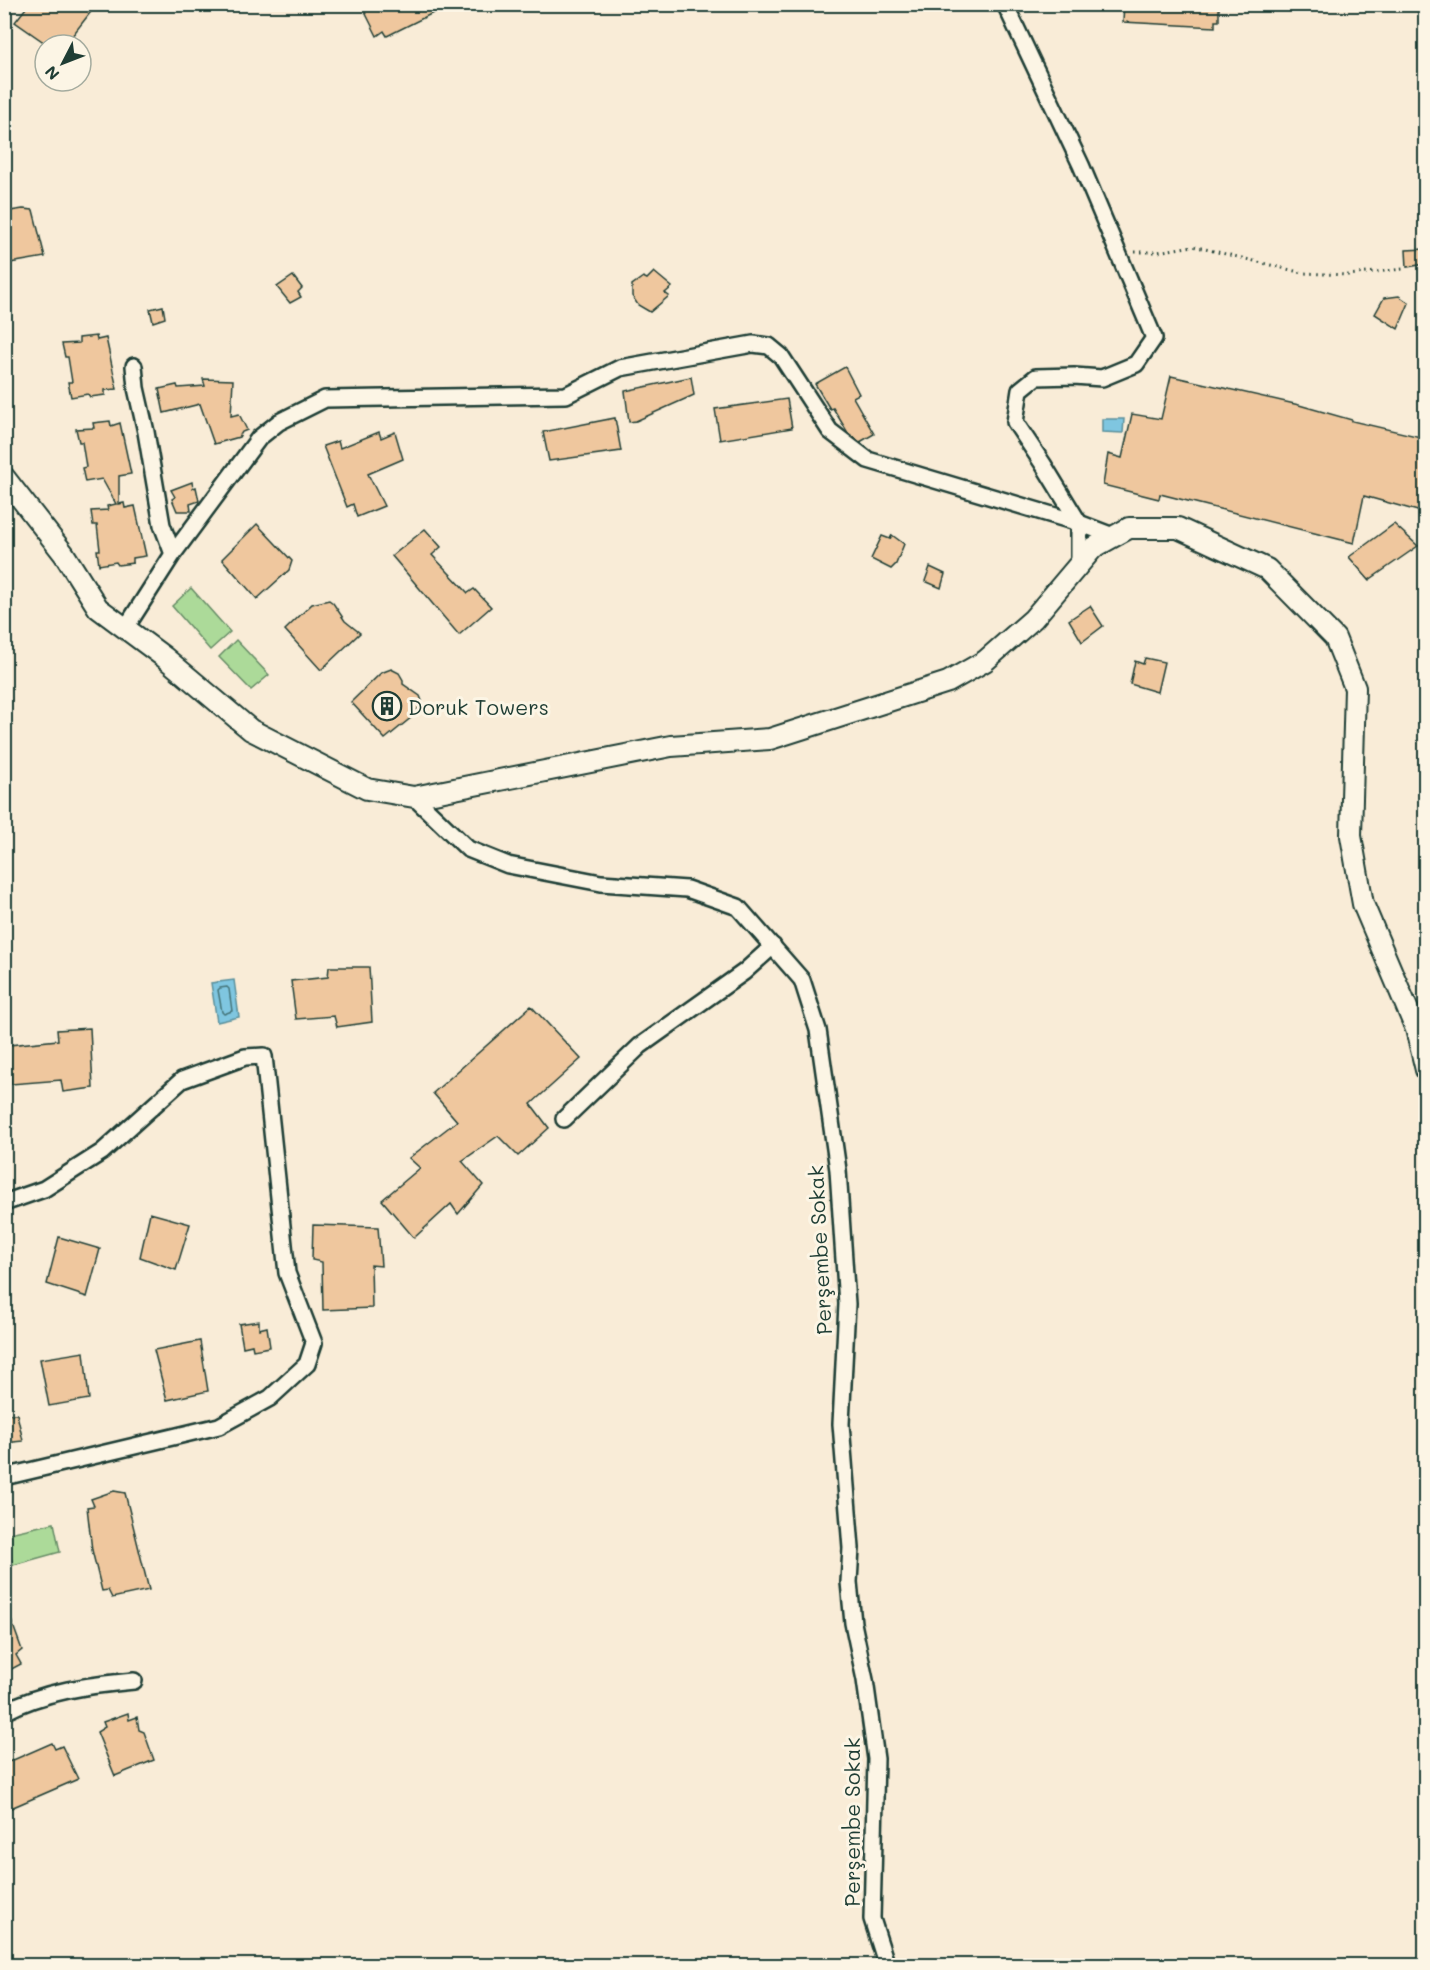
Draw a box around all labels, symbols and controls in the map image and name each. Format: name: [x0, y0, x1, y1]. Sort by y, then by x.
north arrow: [33, 33, 93, 93]
text: N: [40, 62, 63, 85]
building icon: Doruk Towers: [371, 690, 403, 722]
place label: Doruk Towers: [408, 693, 549, 720]
street label: Perşembe Sokak: [801, 1165, 837, 1335]
street label: Perşembe Sokak: [838, 1737, 865, 1907]

